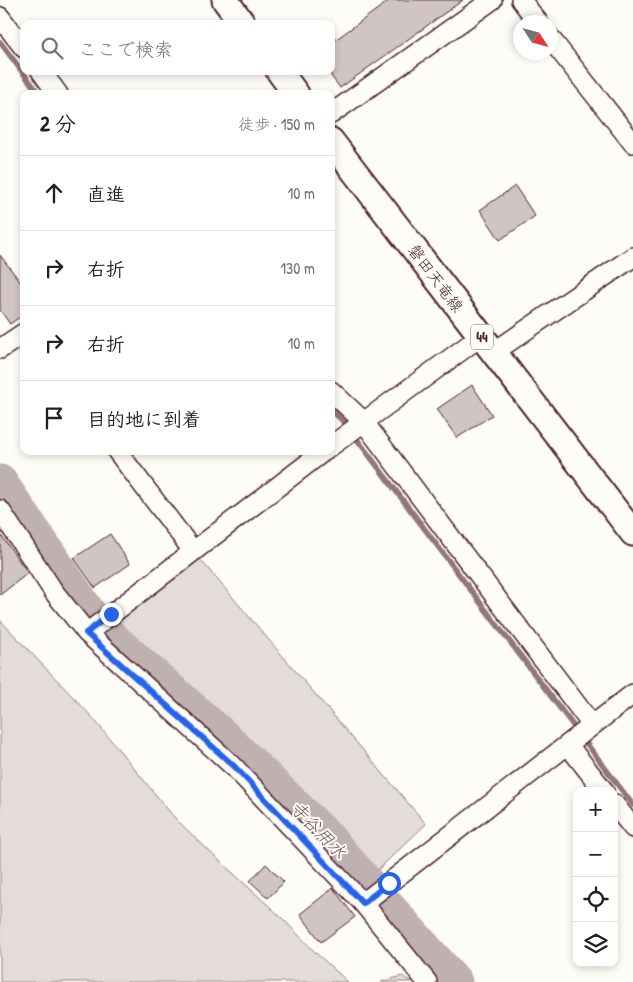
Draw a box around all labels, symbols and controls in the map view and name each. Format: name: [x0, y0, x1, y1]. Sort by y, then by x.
north arrow: [513, 15, 558, 60]
search box: [20, 20, 335, 75]
icon: search: [38, 34, 66, 62]
text: ここで検索: [78, 36, 173, 62]
text: 2 分: [40, 109, 76, 138]
text: 徒歩 · 150 m: [238, 113, 315, 135]
icon: ahead: [40, 179, 68, 207]
text: 直進: [87, 181, 125, 207]
text: 10 m: [287, 182, 315, 204]
street label: 磐田天竜線: [403, 239, 469, 317]
icon: right: [40, 254, 68, 282]
text: 右折: [87, 256, 125, 282]
text: 130 m: [280, 257, 315, 279]
road number: 44: [471, 324, 493, 350]
icon: right: [40, 329, 68, 357]
text: 右折: [87, 331, 125, 357]
text: 10 m: [287, 332, 315, 354]
icon: arrive: [40, 404, 68, 432]
text: 目的地に到着: [87, 406, 201, 432]
route end: [100, 603, 123, 626]
map controls: [573, 787, 618, 967]
button: +: [573, 787, 618, 832]
water label: 寺谷用水: [284, 795, 352, 864]
button: −: [573, 832, 618, 877]
route start: [378, 872, 401, 895]
button: locate: [573, 877, 618, 922]
button: layers: [573, 922, 618, 967]

